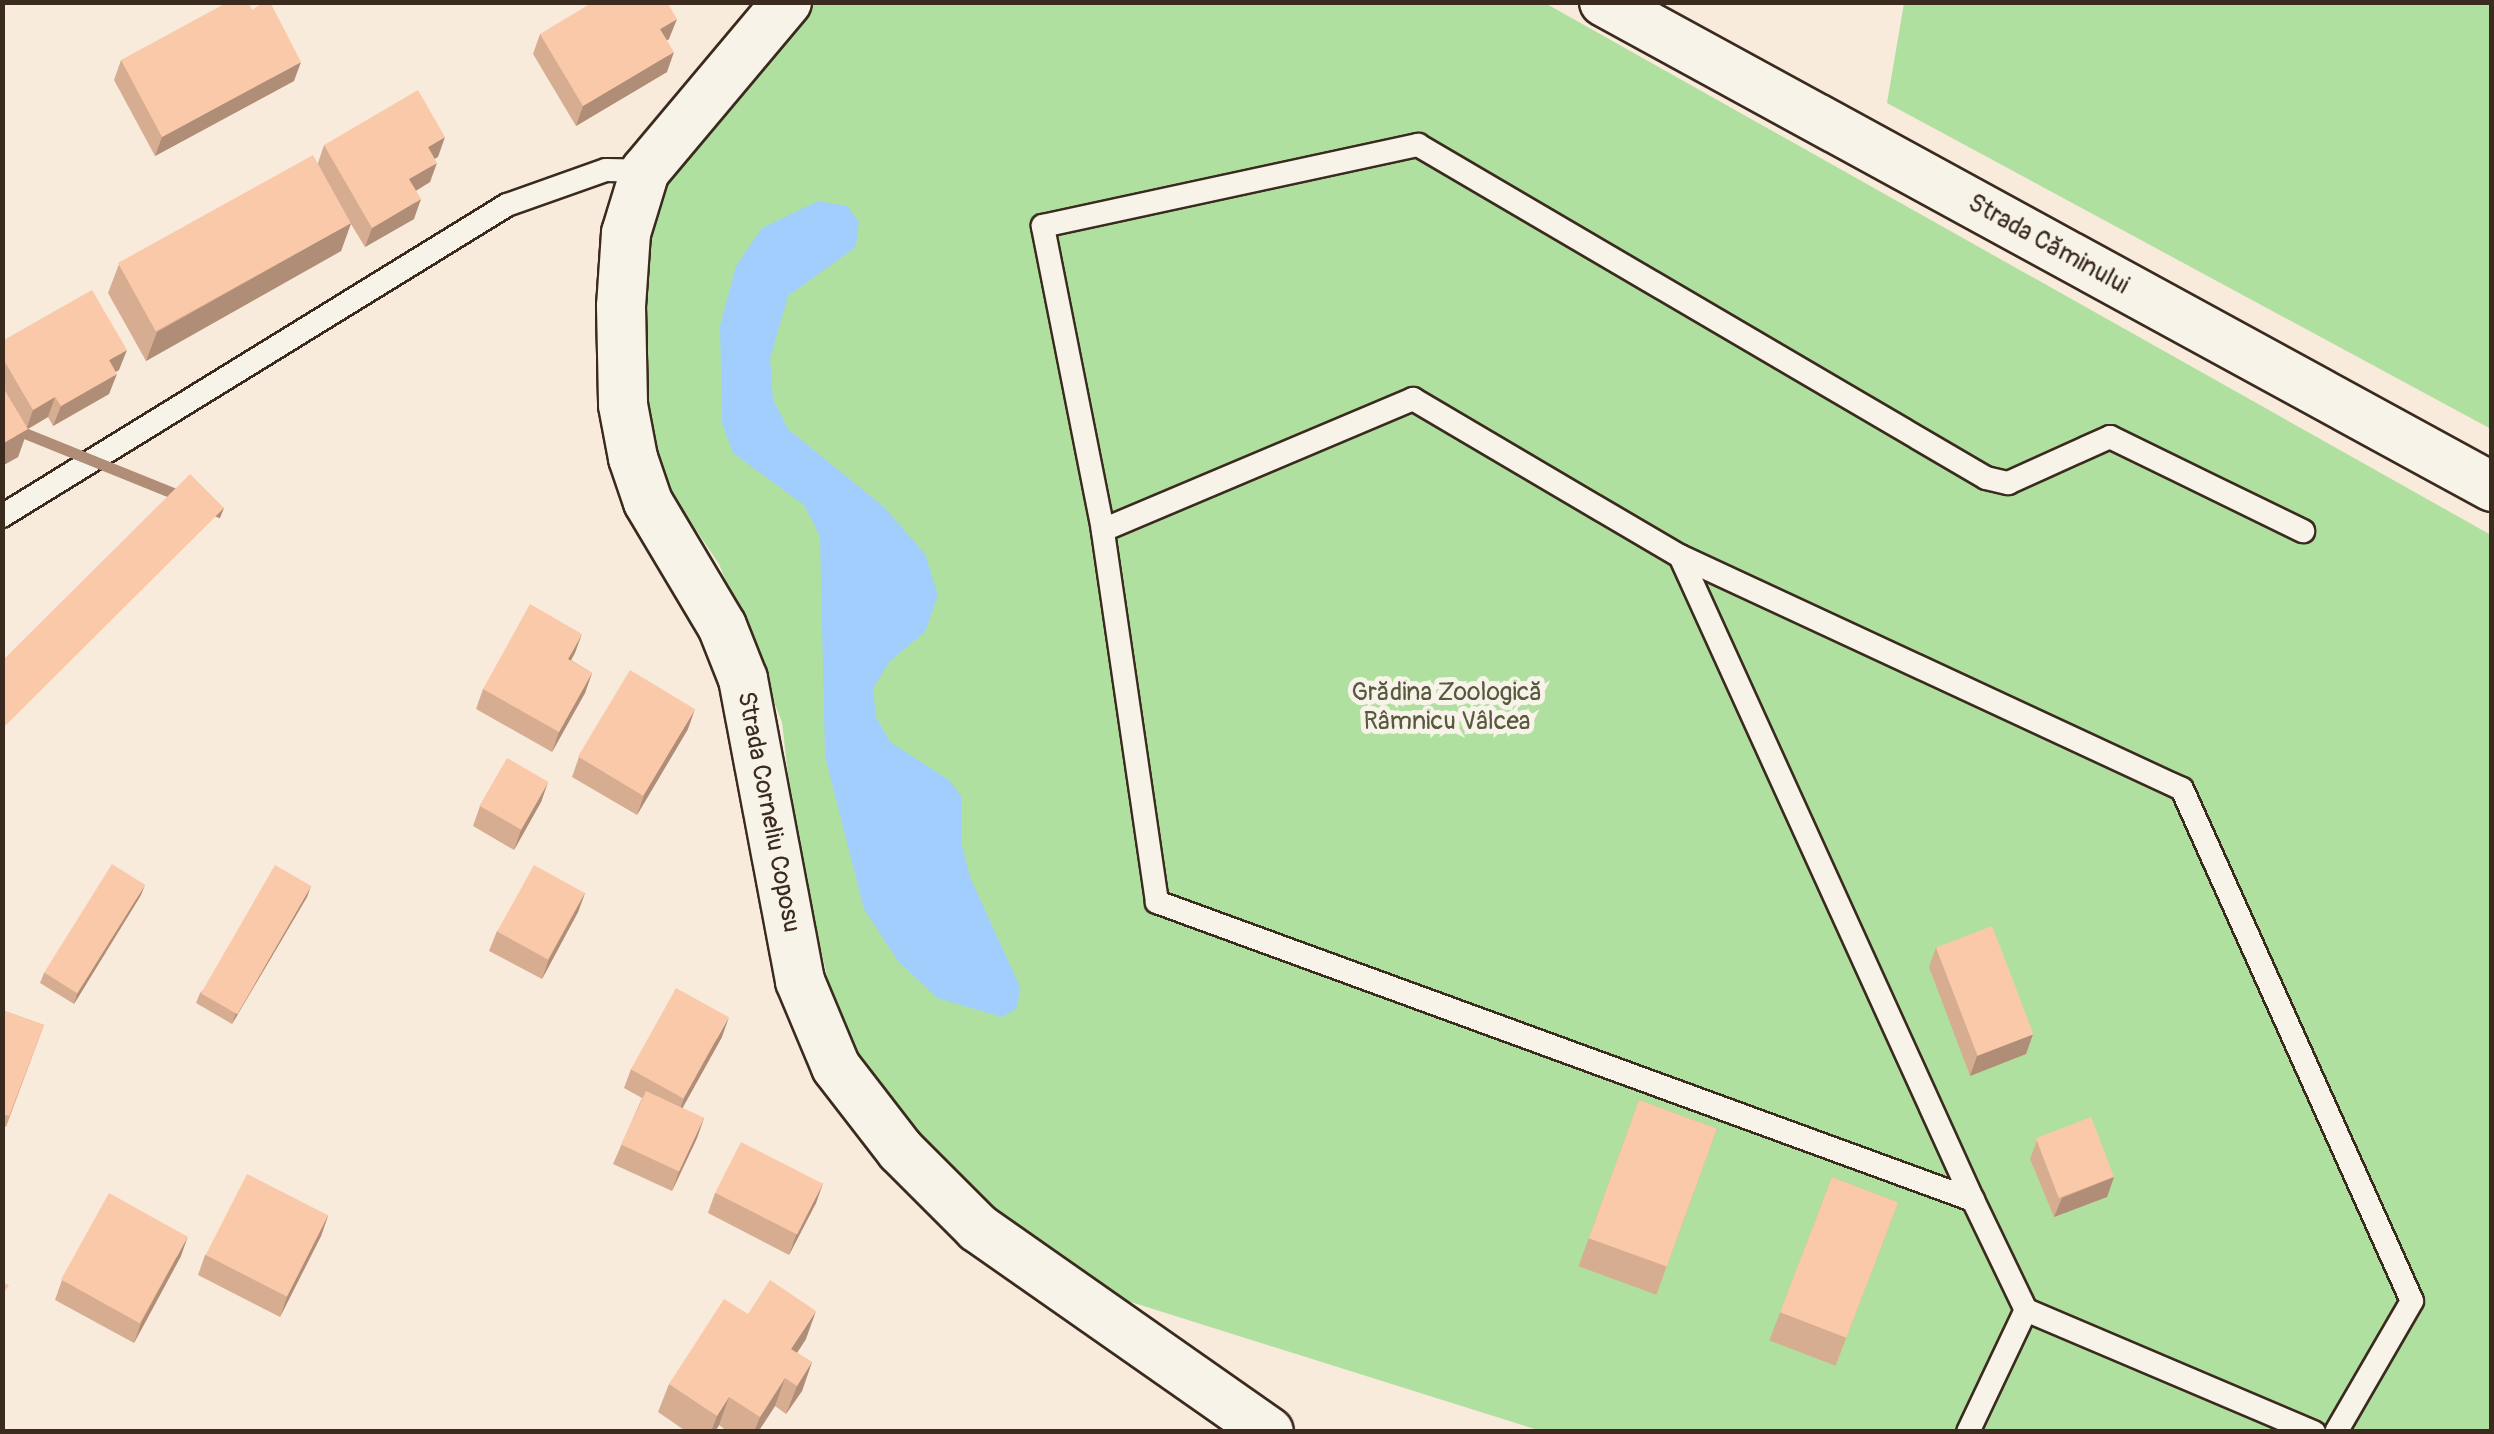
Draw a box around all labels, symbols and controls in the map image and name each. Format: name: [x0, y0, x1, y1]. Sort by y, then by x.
street label: Strada Căminului: [1962, 189, 2134, 301]
park label: Grădina Zoologică Râmnicu Vâlcea: [1352, 679, 1542, 738]
street label: Strada Corneliu Coposu: [730, 689, 806, 935]

